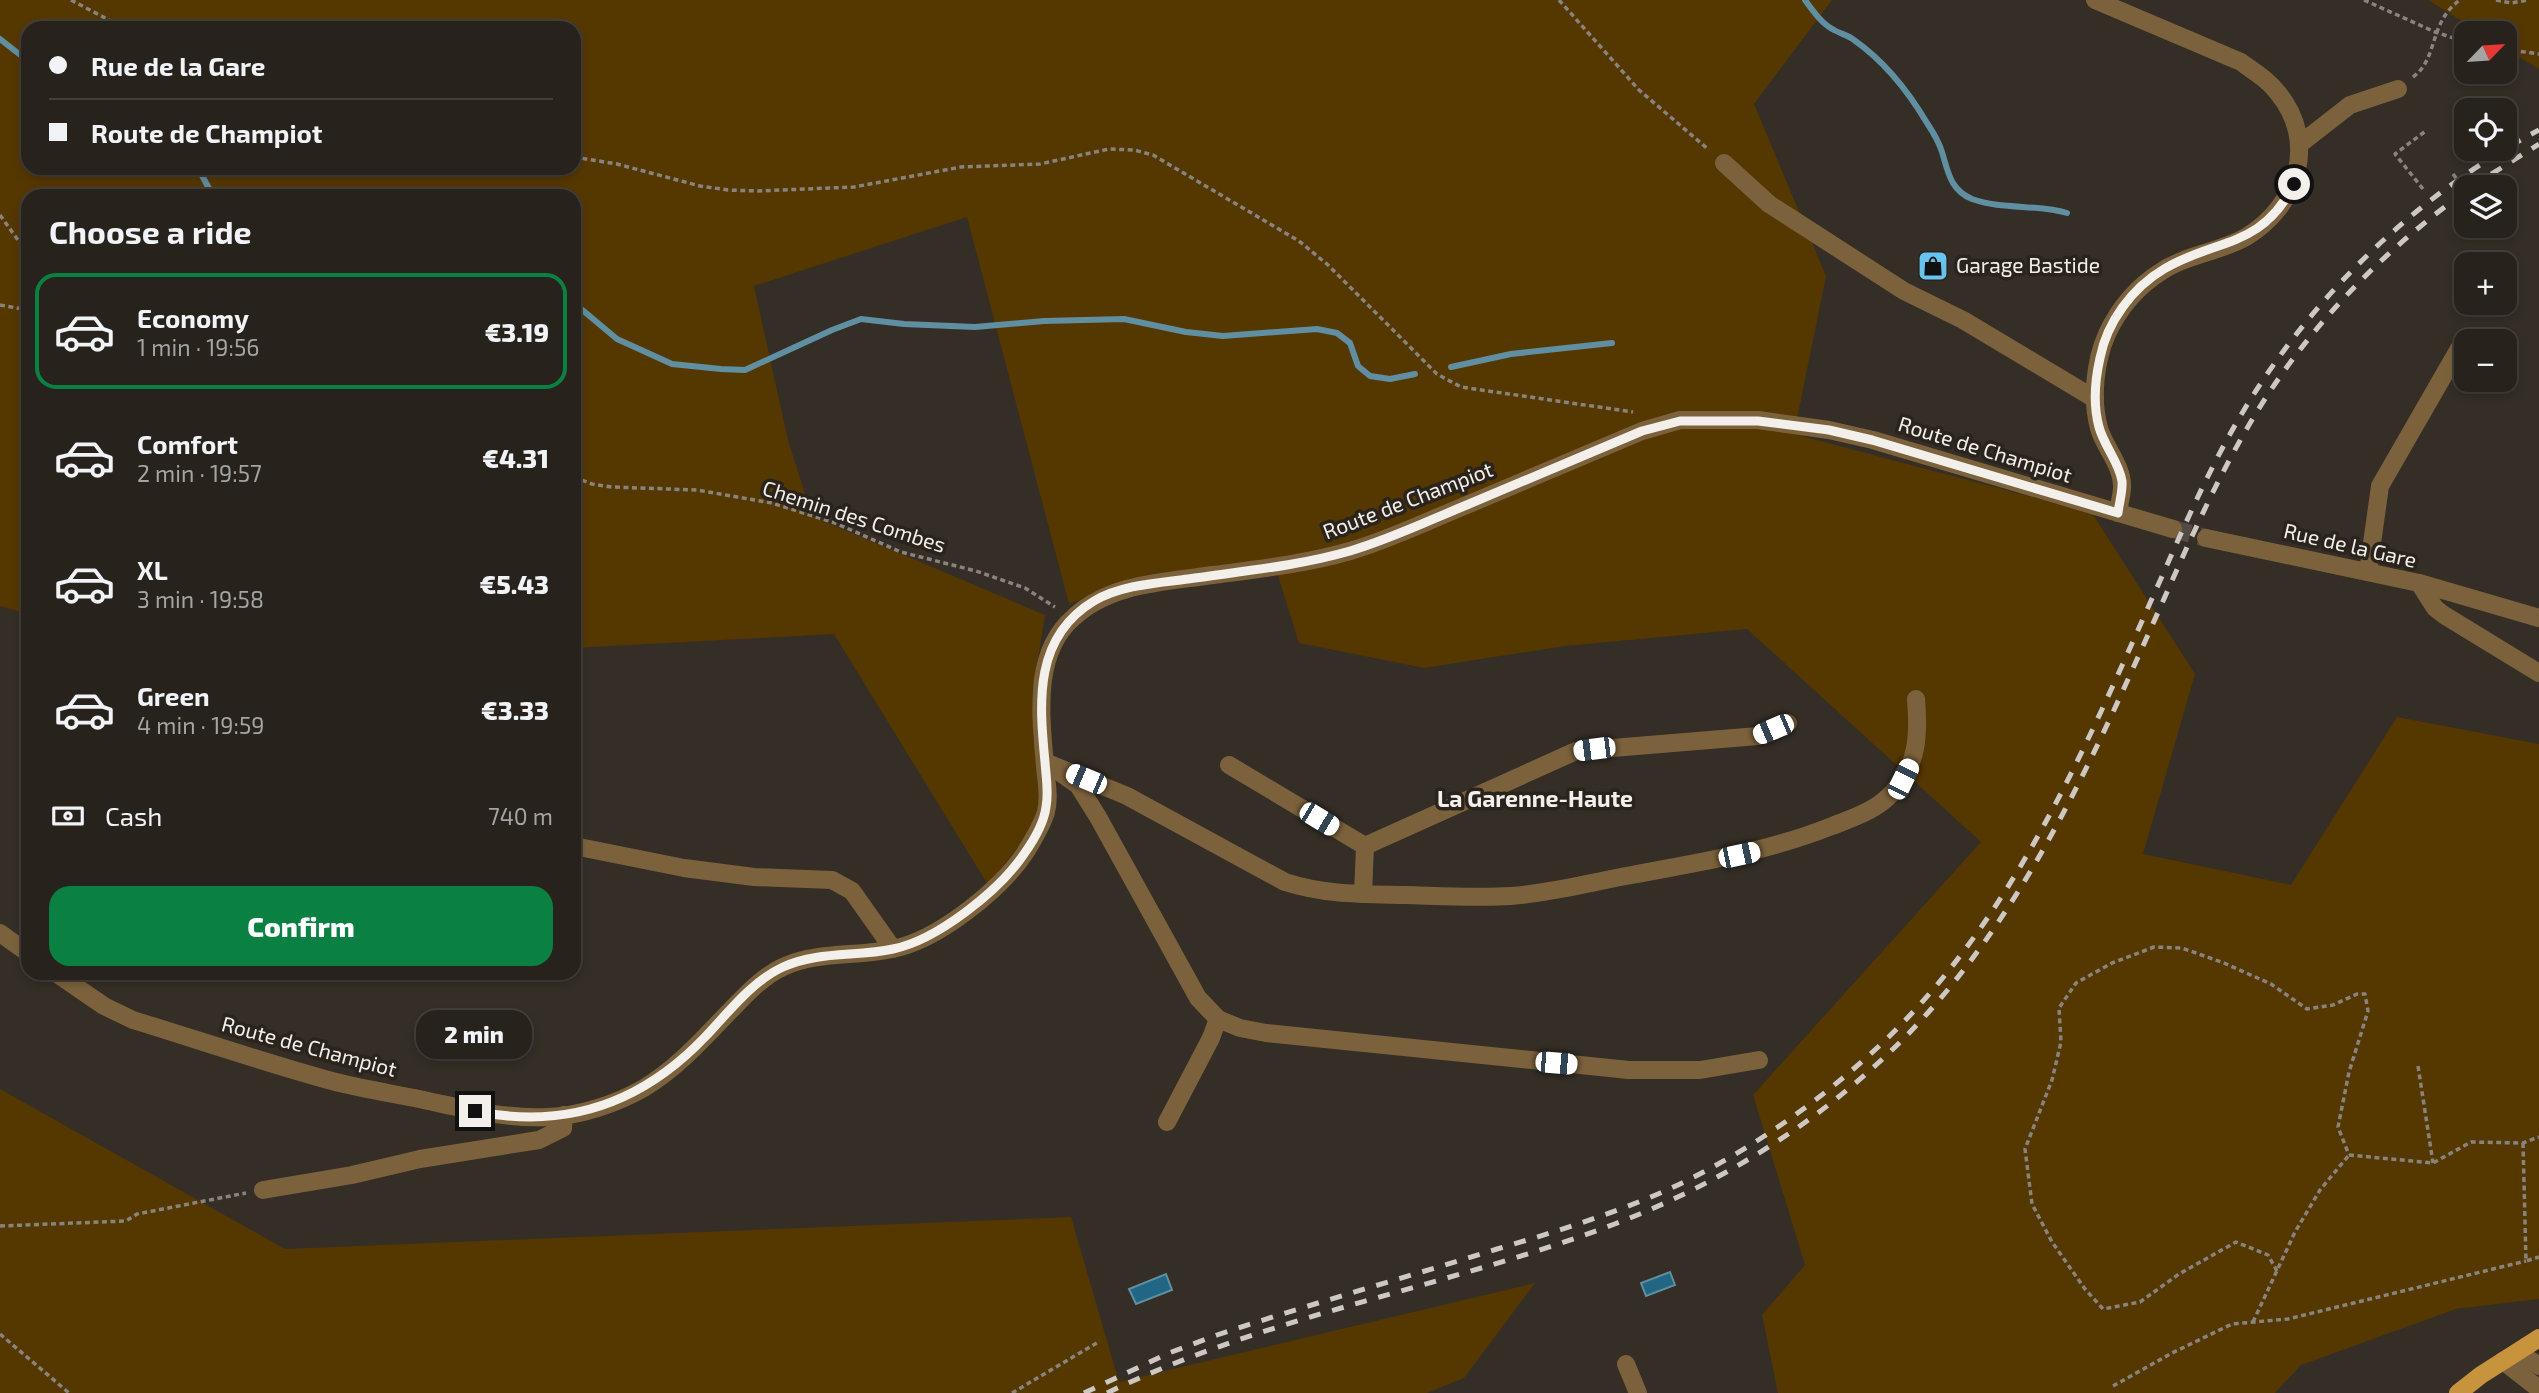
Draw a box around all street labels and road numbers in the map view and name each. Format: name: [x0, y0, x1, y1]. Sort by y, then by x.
street label: Route de Champiot: [1896, 410, 2075, 487]
street label: Route de Champiot: [1319, 456, 1496, 544]
street label: Chemin des Combes: [760, 474, 949, 557]
street label: Rue de la Gare: [2282, 517, 2419, 572]
street label: Route de Champiot: [219, 1010, 400, 1081]

